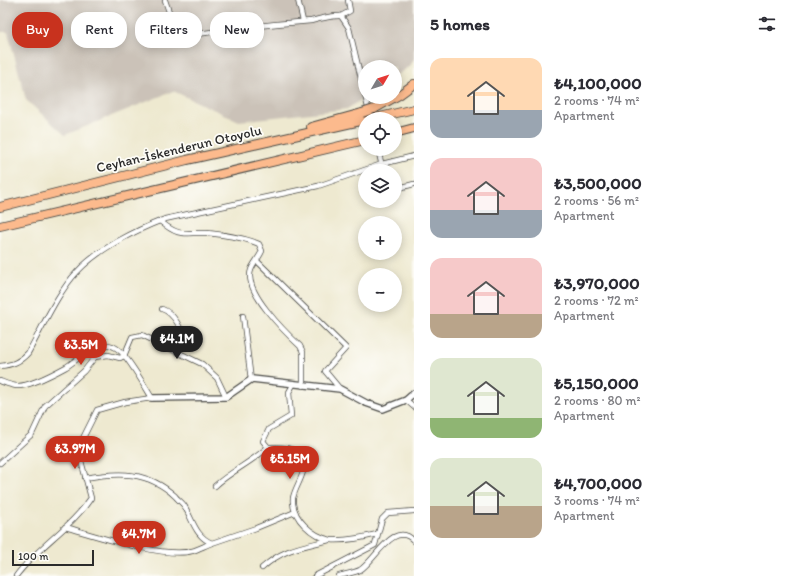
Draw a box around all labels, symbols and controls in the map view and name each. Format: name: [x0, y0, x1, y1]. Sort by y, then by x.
chip: Buy: [12, 12, 63, 48]
chip: Rent: [71, 12, 127, 48]
chip: Filters: [135, 12, 202, 48]
chip: New: [210, 12, 264, 48]
icon: filters: [756, 13, 778, 35]
text: 5 homes: [430, 14, 490, 34]
north arrow: [358, 60, 402, 104]
map controls: [358, 60, 402, 312]
text: ₺4,100,000: [554, 73, 642, 93]
icon: home: [462, 74, 510, 122]
text: 2 rooms · 74 m²: [554, 93, 640, 108]
text: Apartment: [554, 108, 615, 123]
button: locate: [358, 112, 402, 156]
street label: Ceyhan-İskenderun Otoyolu: [95, 122, 264, 176]
button: layers: [358, 164, 402, 208]
text: ₺3,500,000: [554, 173, 642, 193]
icon: home: [462, 174, 510, 222]
text: 2 rooms · 56 m²: [554, 193, 639, 208]
text: Apartment: [554, 208, 615, 223]
button: +: [358, 216, 402, 260]
button: −: [358, 268, 402, 312]
text: ₺3,970,000: [554, 273, 640, 293]
icon: home: [462, 274, 510, 322]
text: 2 rooms · 72 m²: [554, 293, 639, 308]
text: Apartment: [554, 308, 615, 323]
pin: ₺4.1M: [149, 326, 205, 360]
text: ₺4.1M: [160, 331, 194, 346]
pin: ₺3.5M: [53, 332, 109, 366]
text: ₺3.5M: [64, 337, 98, 352]
text: ₺5,150,000: [554, 373, 639, 393]
icon: home: [462, 374, 510, 422]
text: 2 rooms · 80 m²: [554, 393, 641, 408]
text: Apartment: [554, 408, 615, 423]
pin: ₺3.97M: [42, 436, 108, 470]
text: ₺3.97M: [55, 441, 95, 456]
pin: ₺5.15M: [257, 446, 323, 480]
text: ₺5.15M: [270, 451, 310, 466]
text: ₺4,700,000: [554, 473, 642, 493]
icon: home: [462, 474, 510, 522]
text: 3 rooms · 74 m²: [554, 493, 640, 508]
text: Apartment: [554, 508, 615, 523]
pin: ₺4.7M: [111, 521, 167, 555]
text: ₺4.7M: [122, 526, 156, 541]
scale bar: [12, 548, 94, 567]
text: 100 m: [18, 550, 48, 563]

